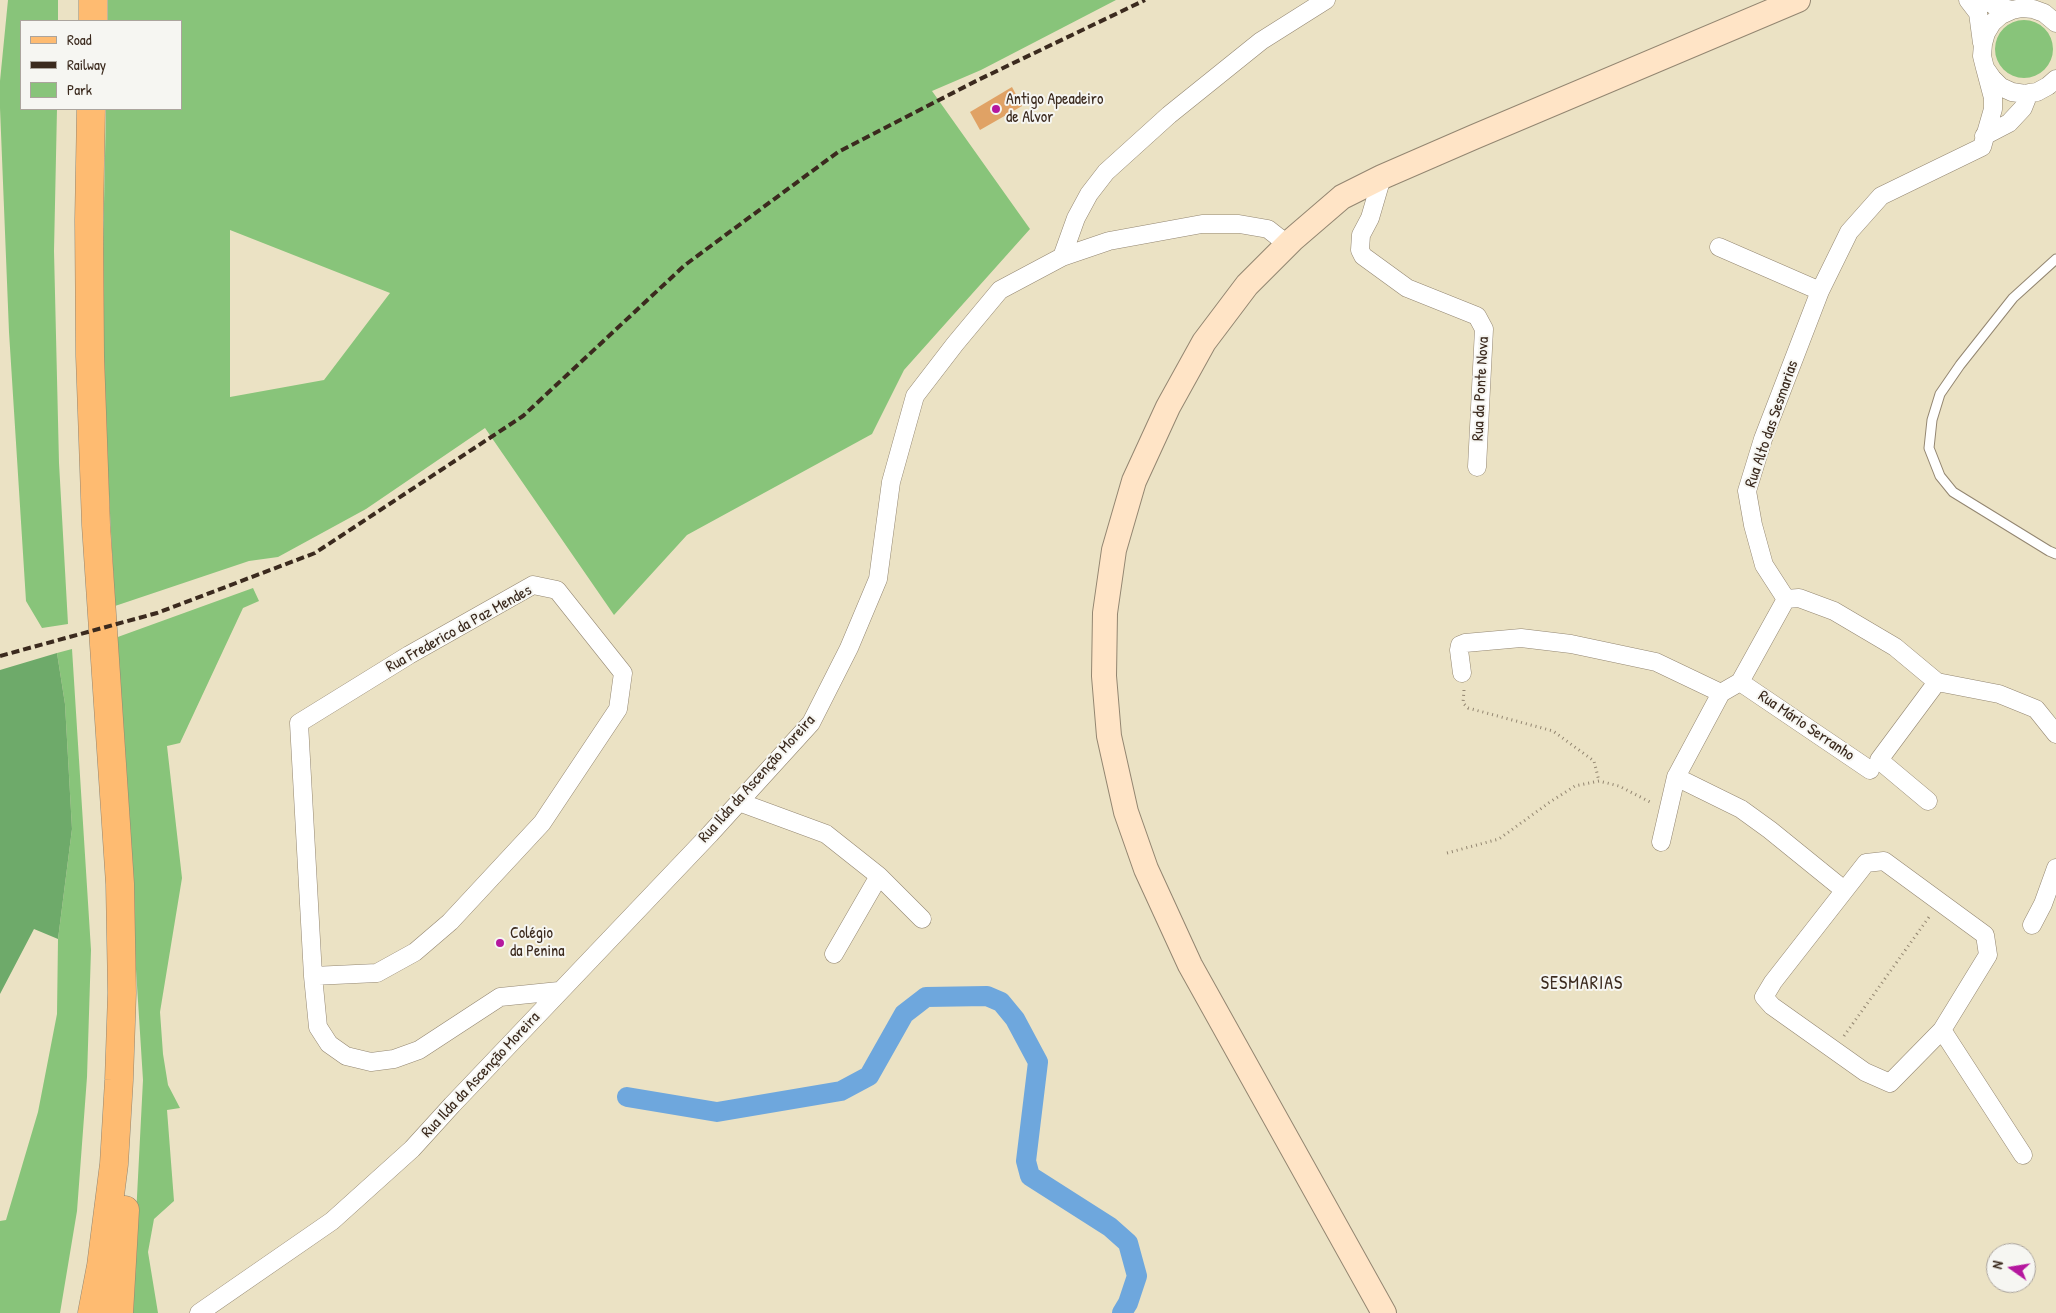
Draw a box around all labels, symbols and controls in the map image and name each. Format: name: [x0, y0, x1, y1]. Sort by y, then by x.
legend: [20, 20, 182, 110]
text: Road: [67, 29, 92, 50]
text: Railway: [67, 54, 106, 75]
text: Park: [67, 79, 92, 100]
place label: Antigo Apeadeiro de Alvor: [1006, 90, 1103, 128]
marker: Antigo Apeadeiro de Alvor: [990, 103, 1002, 115]
street label: Rua da Ponte Nova: [1469, 336, 1493, 442]
street label: Rua Alto das Sesmarias: [1741, 358, 1803, 490]
street label: Rua Frederico da Paz Mendes: [383, 581, 535, 677]
street label: Rua Mário Serranho: [1754, 687, 1858, 765]
street label: Rua Ilda da Ascenção Moreira: [695, 711, 819, 847]
place label: Colégio da Penina: [510, 924, 565, 962]
marker: Colégio da Penina: [494, 937, 506, 949]
district label: SESMARIAS: [1540, 973, 1624, 995]
street label: Rua Ilda da Ascenção Moreira: [418, 1008, 544, 1142]
north arrow: [1986, 1243, 2036, 1293]
text: N: [1987, 1259, 2007, 1271]

